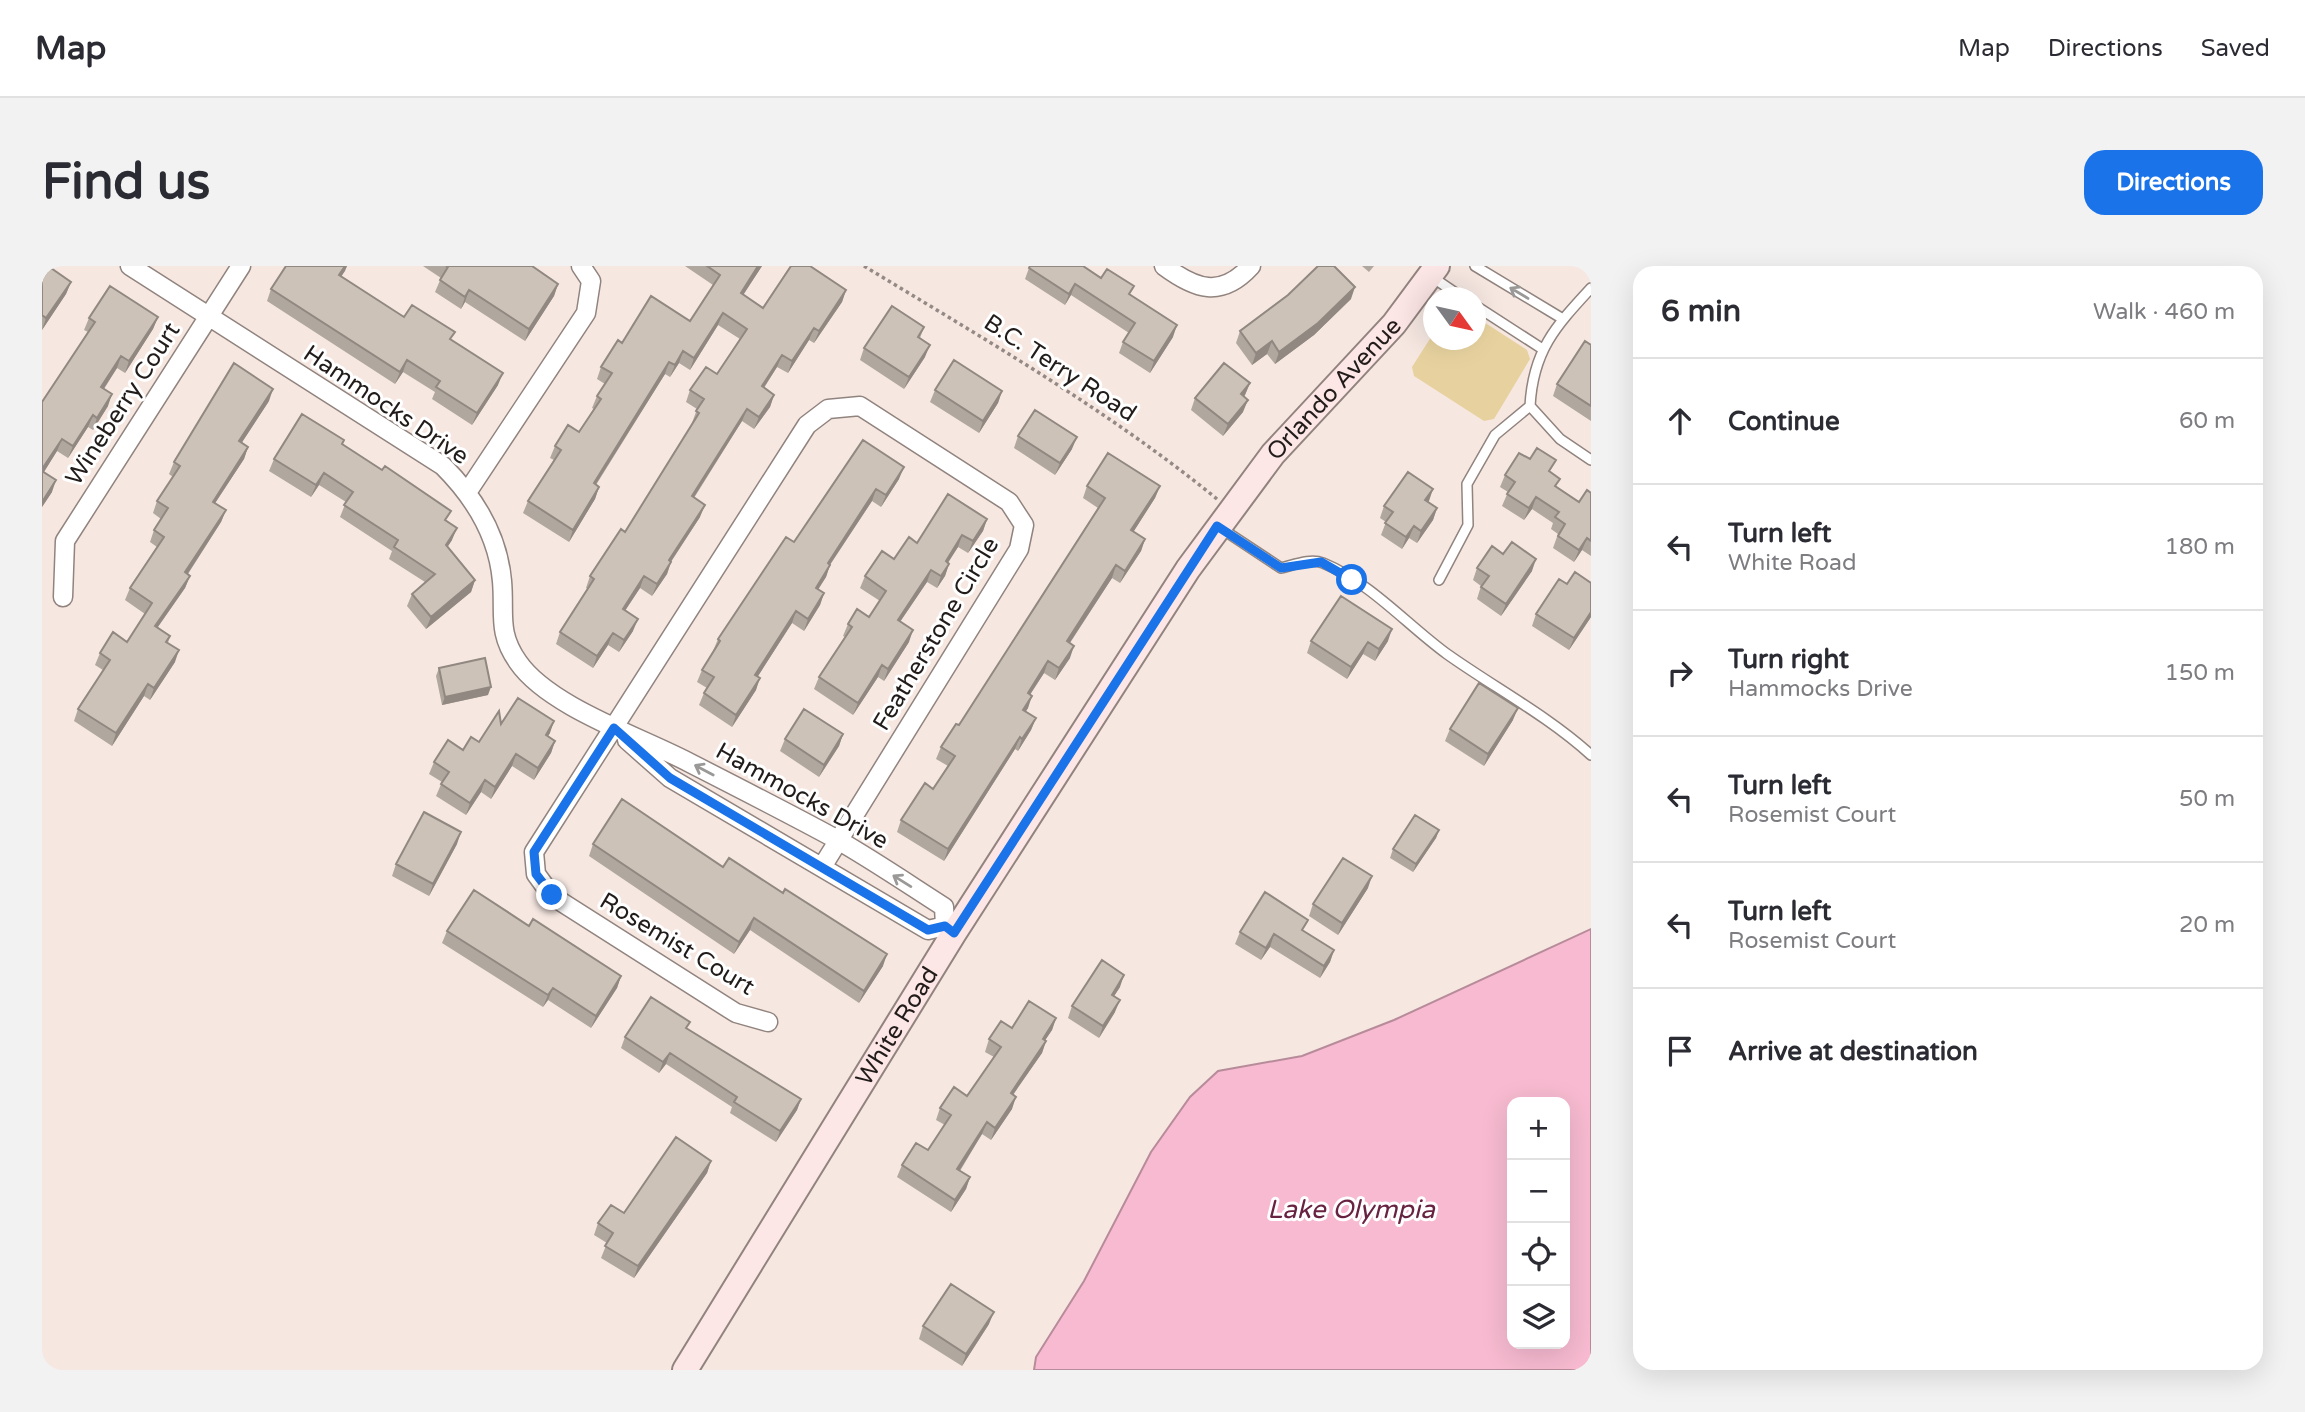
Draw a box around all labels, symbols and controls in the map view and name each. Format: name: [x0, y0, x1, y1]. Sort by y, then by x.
text: Map: [35, 29, 106, 68]
text: Map: [1958, 34, 2010, 63]
text: Directions: [2048, 34, 2163, 63]
text: Saved: [2201, 34, 2270, 63]
button: Directions: [2084, 150, 2263, 215]
text: Find us: [42, 153, 210, 212]
one-way arrow: [1509, 285, 1529, 299]
north arrow: [1423, 287, 1486, 350]
text: 6 min: [1661, 293, 1741, 330]
text: Walk · 460 m: [2093, 298, 2235, 326]
street label: B.C. Terry Road: [978, 308, 1142, 428]
street label: Orlando Avenue: [1260, 311, 1407, 466]
street label: Wineberry Court: [60, 317, 186, 491]
street label: Hammocks Drive: [298, 339, 474, 471]
icon: ahead: [1661, 402, 1699, 440]
text: Continue: [1728, 406, 1840, 437]
text: 60 m: [2179, 407, 2235, 435]
text: Turn left: [1728, 518, 1831, 549]
icon: left: [1661, 528, 1699, 566]
street label: Featherstone Circle: [867, 532, 1005, 736]
text: 180 m: [2165, 533, 2235, 561]
text: White Road: [1728, 549, 1856, 577]
route start: [1336, 564, 1367, 595]
text: Turn right: [1728, 644, 1849, 675]
icon: right: [1661, 654, 1699, 692]
text: 150 m: [2165, 659, 2235, 687]
text: Hammocks Drive: [1728, 675, 1913, 703]
street label: Hammocks Drive: [711, 737, 893, 855]
one-way arrow: [694, 763, 714, 777]
text: Turn left: [1728, 770, 1831, 801]
icon: left: [1661, 780, 1699, 818]
text: 50 m: [2179, 785, 2235, 813]
text: Rosemist Court: [1728, 801, 1896, 829]
one-way arrow: [893, 873, 913, 887]
route end: [536, 879, 567, 910]
street label: Rosemist Court: [594, 886, 760, 1002]
text: Turn left: [1728, 896, 1831, 927]
icon: left: [1661, 906, 1699, 944]
text: 20 m: [2179, 911, 2235, 939]
text: Rosemist Court: [1728, 927, 1896, 955]
street label: White Road: [849, 961, 944, 1091]
icon: arrive: [1661, 1032, 1699, 1070]
text: Arrive at destination: [1728, 1036, 1978, 1067]
map controls: [1507, 1097, 1570, 1349]
button: +: [1507, 1097, 1570, 1160]
button: −: [1507, 1160, 1570, 1223]
water label: Lake Olympia: [1267, 1194, 1436, 1225]
button: locate: [1507, 1223, 1570, 1286]
button: layers: [1507, 1286, 1570, 1349]

